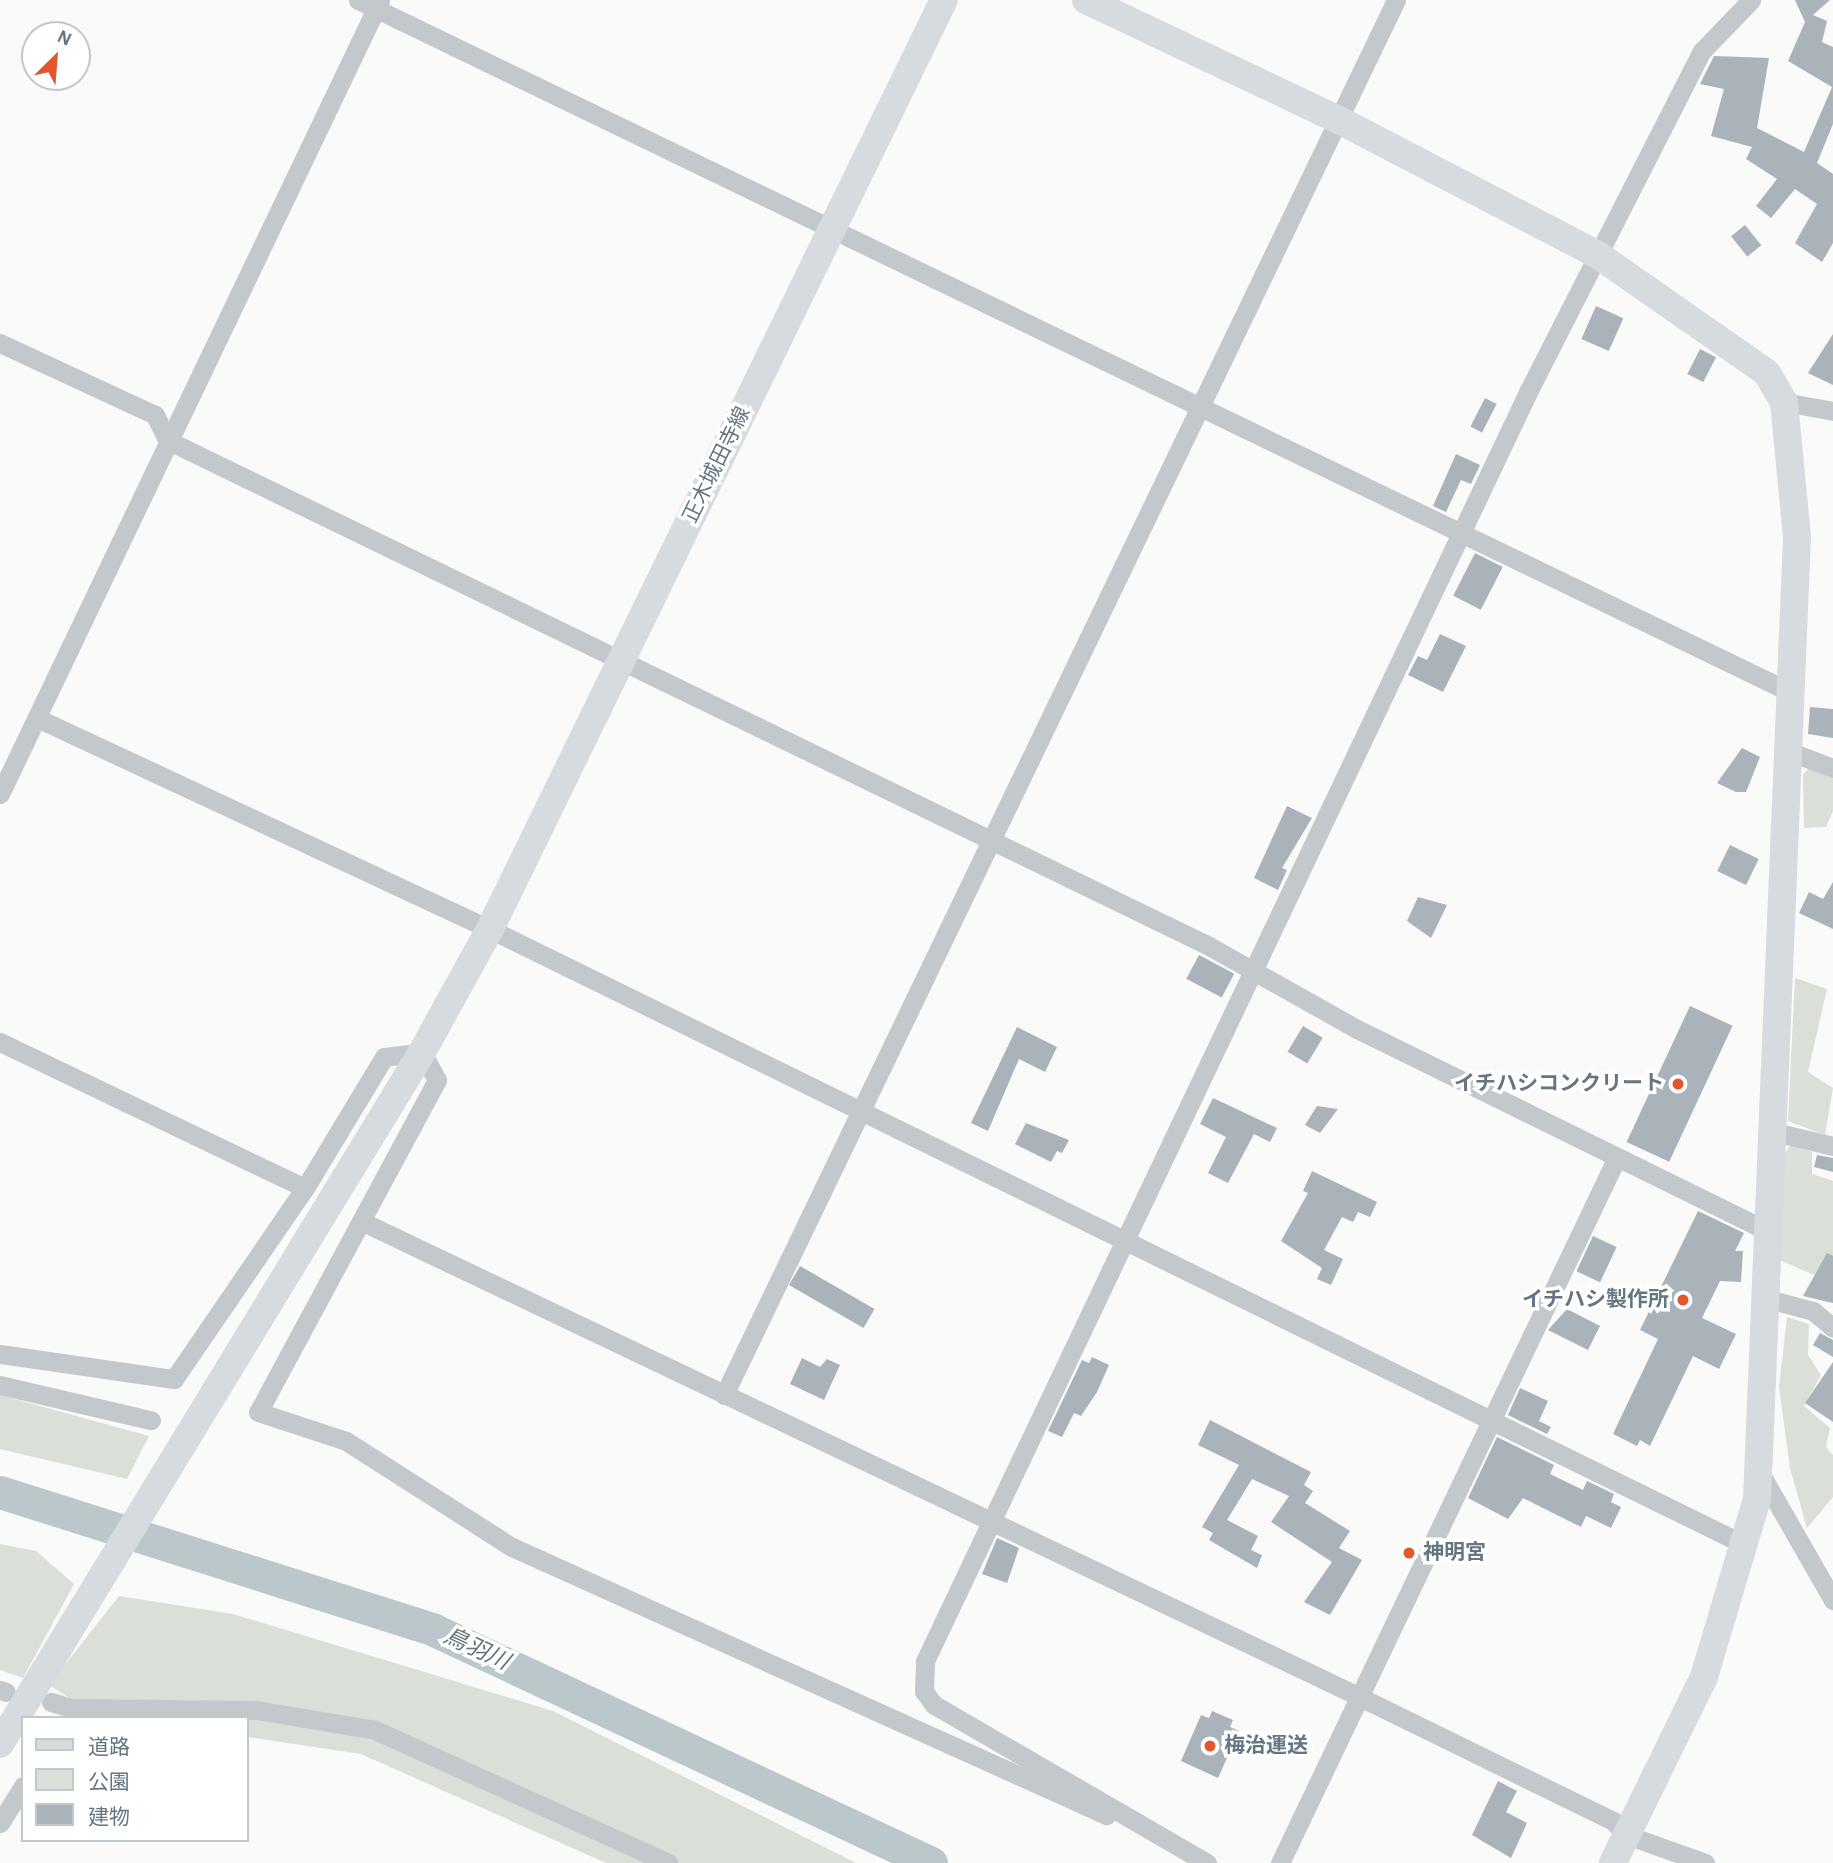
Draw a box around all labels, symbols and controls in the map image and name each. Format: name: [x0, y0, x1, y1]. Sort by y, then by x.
north arrow: [21, 21, 91, 91]
text: N: [54, 27, 74, 50]
street label: 正木城田寺線: [678, 403, 756, 527]
place label: イチハシコンクリート: [1454, 1071, 1664, 1097]
marker: イチハシコンクリート: [1670, 1076, 1686, 1092]
place label: イチハシ製作所: [1522, 1287, 1669, 1313]
marker: イチハシ製作所: [1675, 1292, 1691, 1308]
place label: 神明宮: [1423, 1540, 1486, 1566]
marker: 神明宮: [1401, 1545, 1417, 1561]
water label: 鳥羽川: [439, 1623, 513, 1677]
legend: [21, 1716, 248, 1842]
place label: 梅治運送: [1224, 1733, 1308, 1759]
text: 道路: [88, 1737, 130, 1758]
marker: 梅治運送: [1202, 1738, 1218, 1754]
text: 公園: [88, 1772, 130, 1793]
text: 建物: [88, 1807, 130, 1828]

